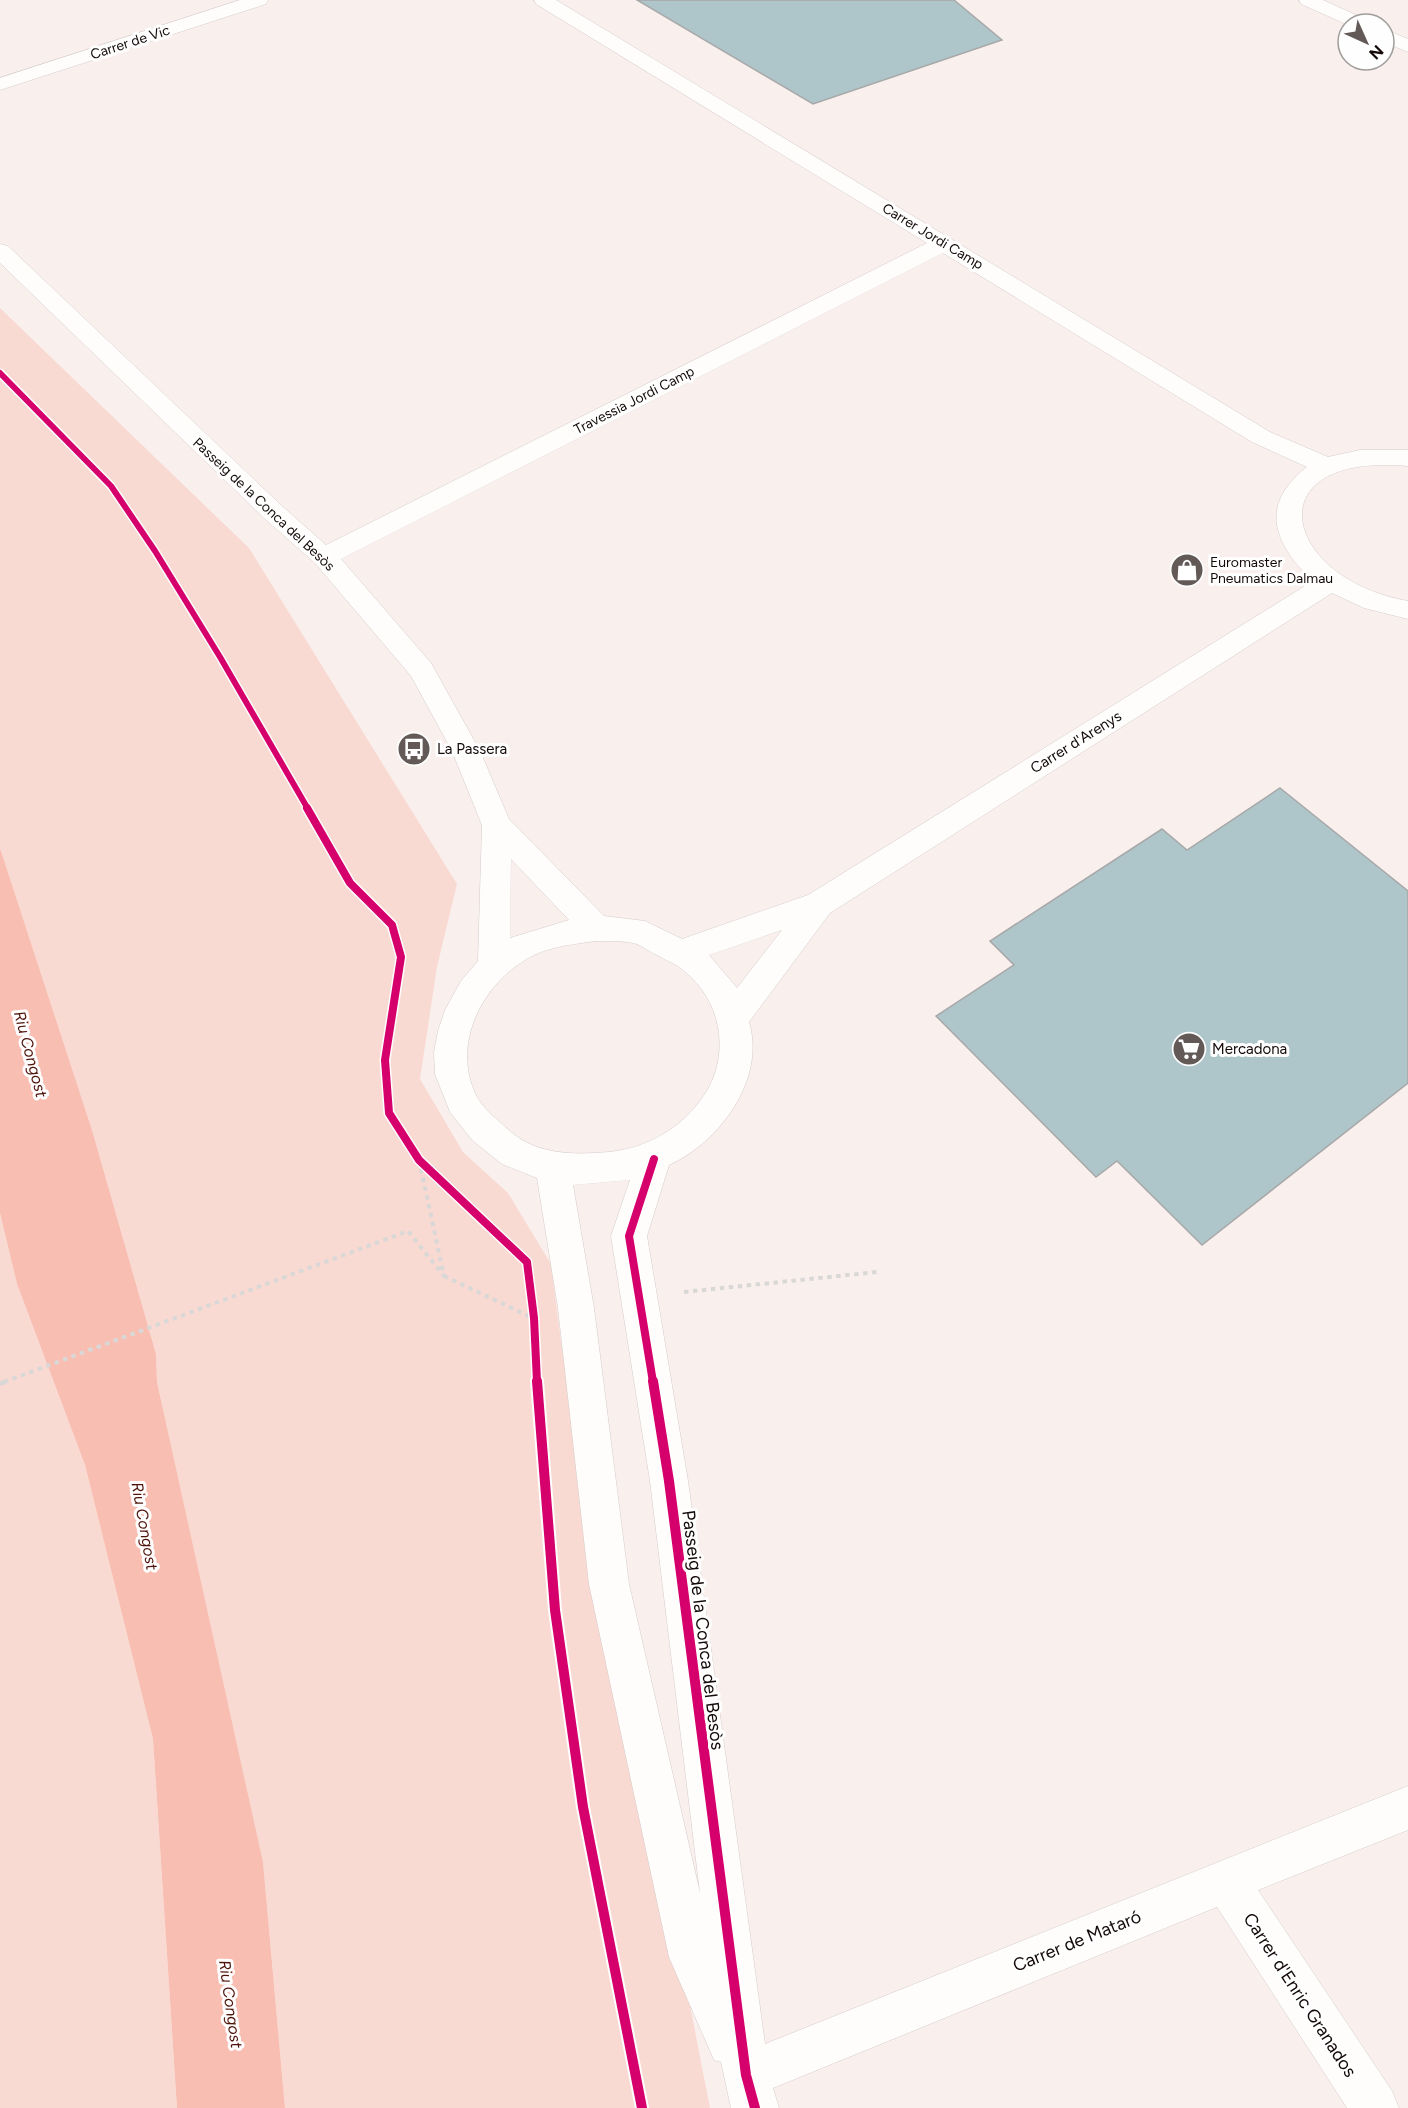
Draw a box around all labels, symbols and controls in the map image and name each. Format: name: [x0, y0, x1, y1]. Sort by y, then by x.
north arrow: [1336, 12, 1396, 72]
street label: Carrer de Vic: [88, 22, 172, 63]
text: N: [1365, 41, 1387, 63]
street label: Carrer Jordi Camp: [879, 200, 986, 273]
street label: Travessia Jordi Camp: [571, 363, 697, 438]
street label: Passeig de la Conca del Besòs: [189, 434, 338, 575]
shop icon: Euromaster Pneumatics Dalmau: [1169, 552, 1205, 588]
place label: Euromaster Pneumatics Dalmau: [1210, 554, 1333, 587]
street label: Carrer d'Arenys: [1027, 707, 1125, 777]
bus stop icon: La Passera: [396, 731, 432, 767]
place label: La Passera: [437, 740, 507, 758]
water label: Riu Congost: [10, 1009, 51, 1100]
supermarket icon: Mercadona: [1171, 1031, 1207, 1067]
place label: Mercadona: [1212, 1040, 1287, 1058]
water label: Riu Congost: [127, 1481, 162, 1572]
street label: Passeig de la Conca del Besòs: [677, 1509, 729, 1751]
street label: Carrer de Mataró: [1010, 1905, 1144, 1977]
street label: Carrer d'Enric Granados: [1239, 1909, 1361, 2081]
water label: Riu Congost: [215, 1959, 246, 2050]

